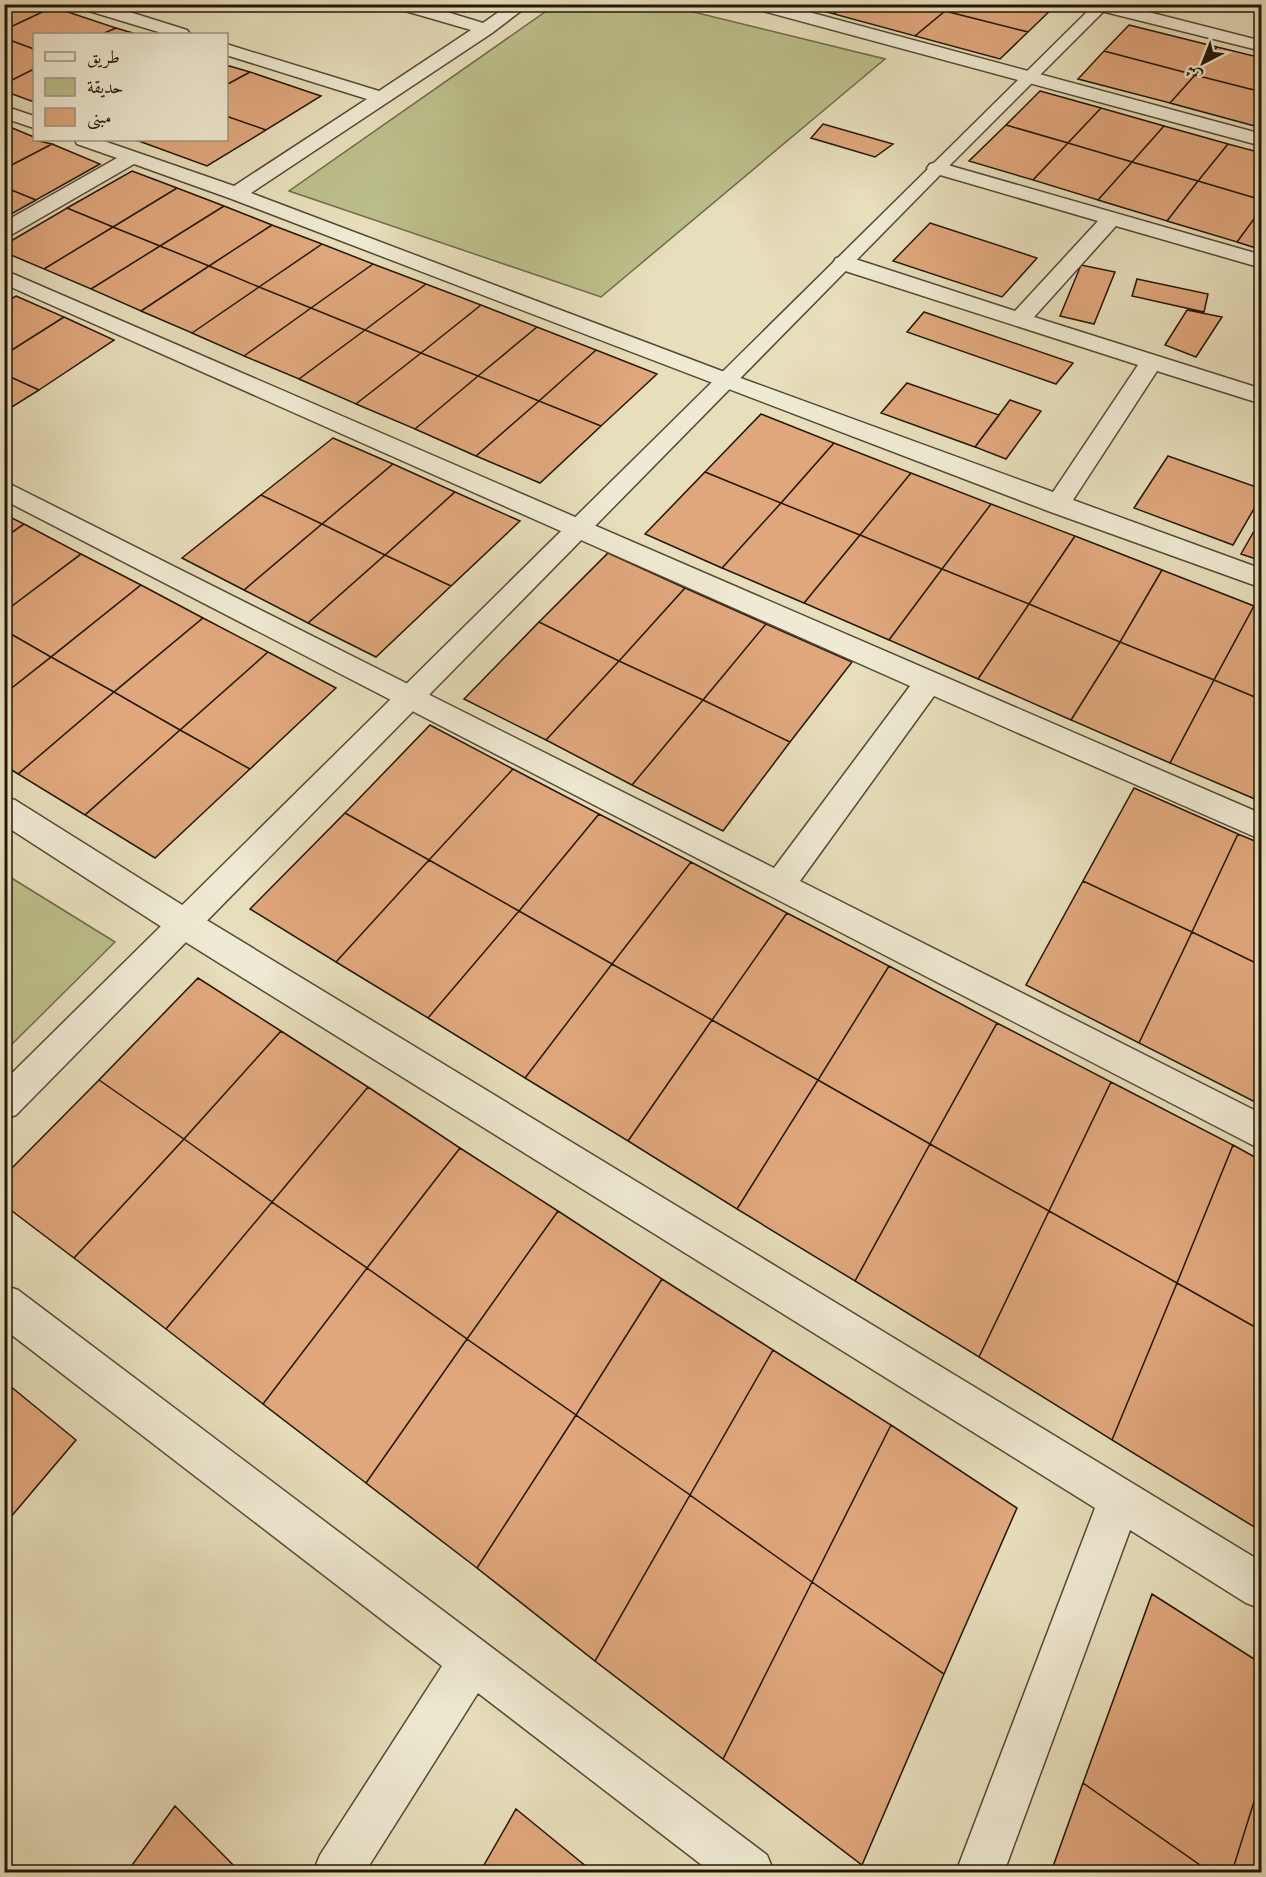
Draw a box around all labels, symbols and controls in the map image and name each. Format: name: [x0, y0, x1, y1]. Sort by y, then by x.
legend: [33, 33, 228, 141]
north arrow: [1173, 33, 1233, 93]
text: طريق: [87, 46, 120, 69]
text: ش: [1181, 61, 1206, 86]
text: حديقة: [87, 76, 123, 99]
text: مبنى: [87, 106, 112, 130]

